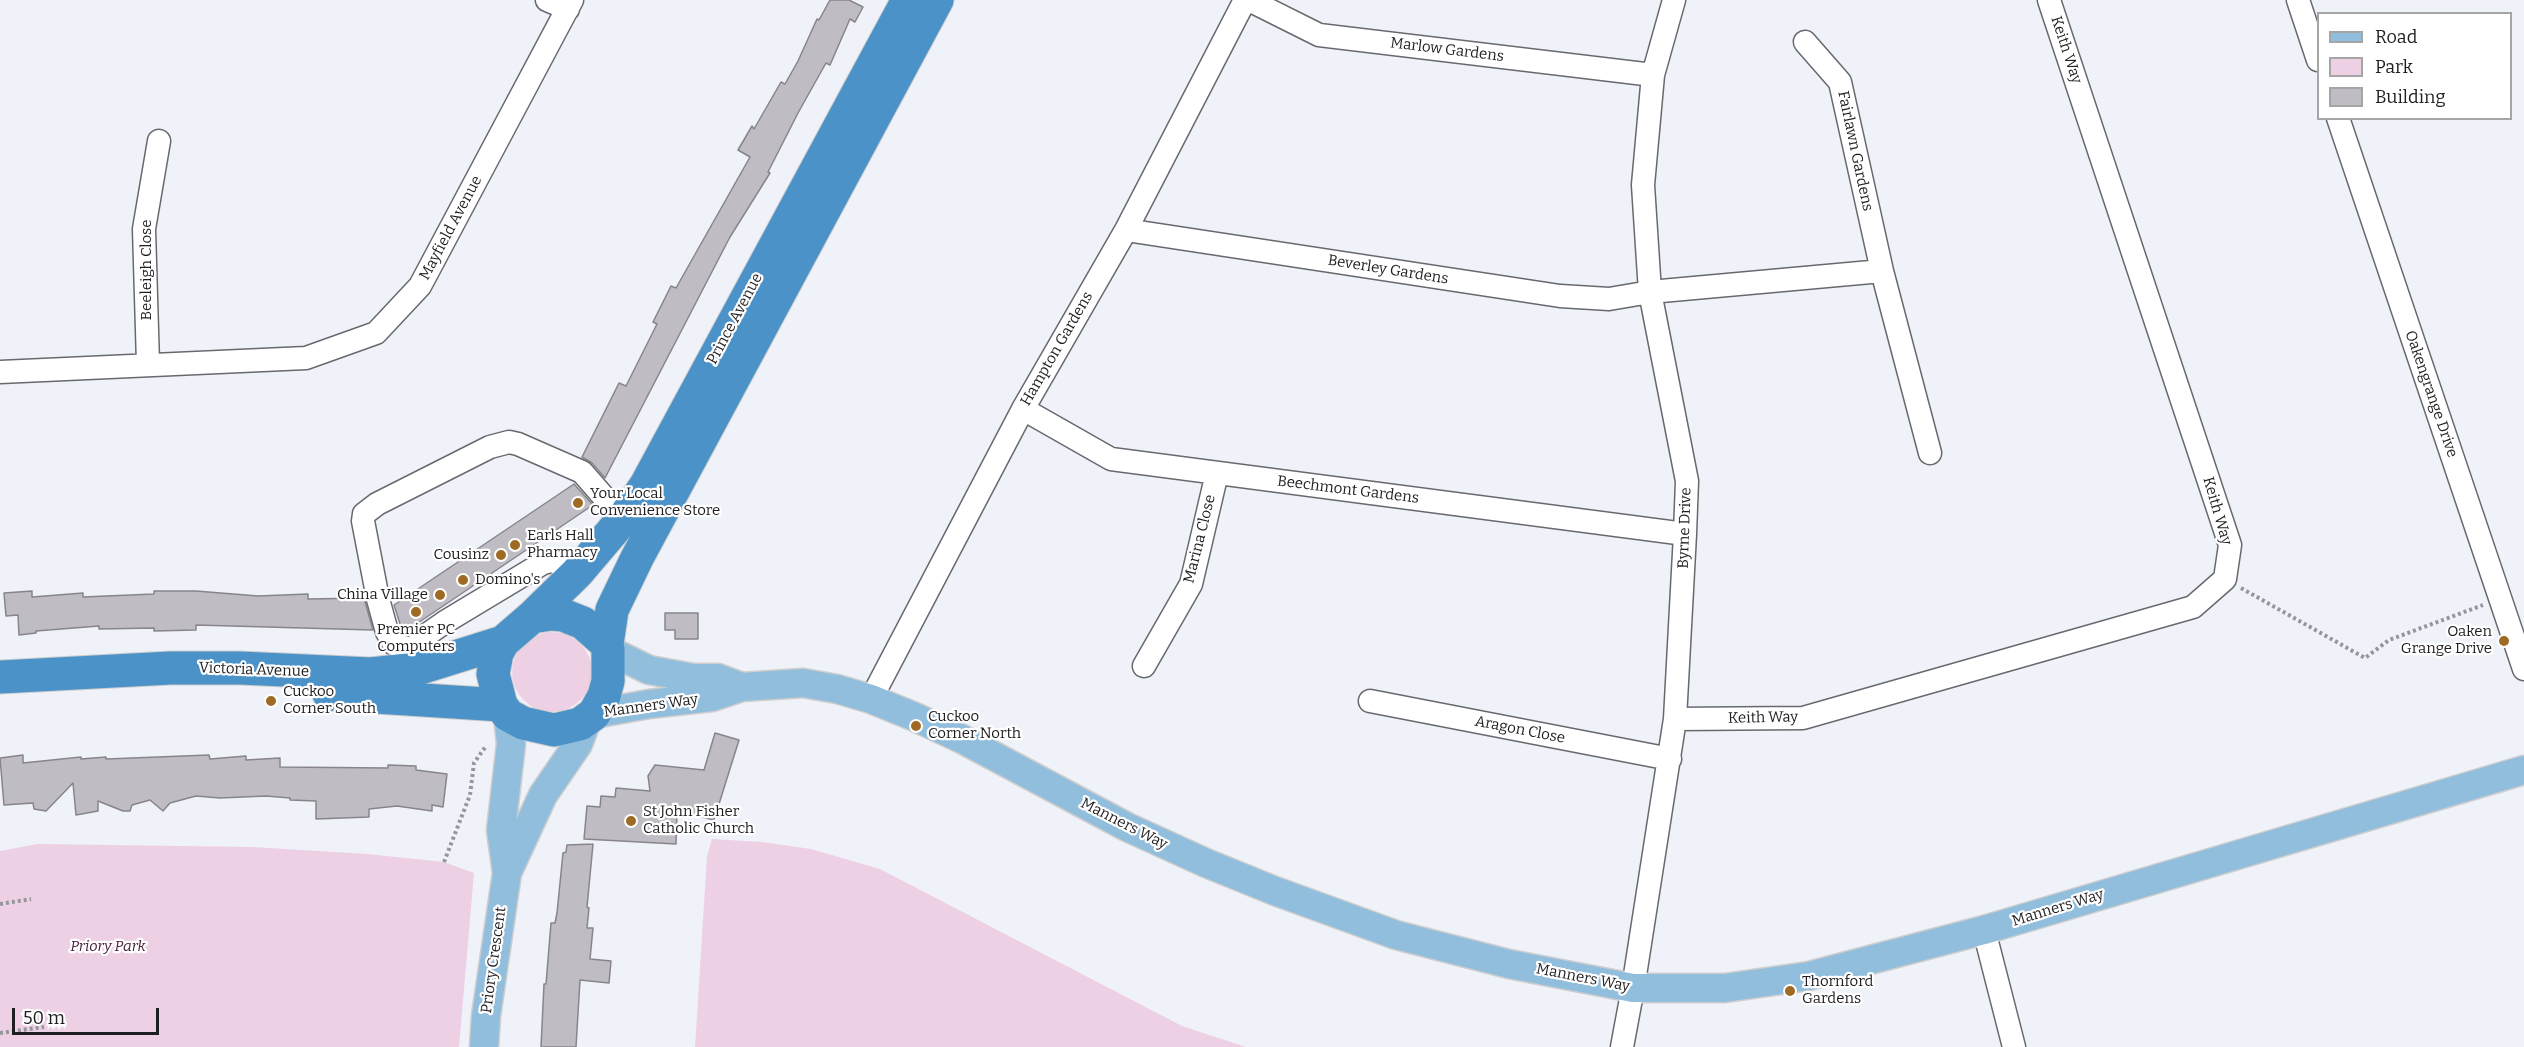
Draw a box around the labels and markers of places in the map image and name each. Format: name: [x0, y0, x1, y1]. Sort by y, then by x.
place label: Your Local Convenience Store: [590, 485, 720, 520]
marker: Your Local Convenience Store: [571, 496, 585, 510]
place label: Earls Hall Pharmacy: [527, 527, 598, 562]
marker: Earls Hall Pharmacy: [508, 538, 522, 552]
place label: Cousinz: [433, 546, 489, 564]
marker: Cousinz: [494, 548, 508, 562]
place label: Domino's: [475, 571, 541, 589]
marker: Domino's: [456, 573, 470, 587]
place label: China Village: [337, 586, 428, 604]
marker: China Village: [433, 588, 447, 602]
marker: Premier PC Computers: [409, 605, 423, 619]
place label: Premier PC Computers: [377, 621, 455, 656]
place label: Oaken Grange Drive: [2401, 623, 2492, 658]
marker: Oaken Grange Drive: [2497, 634, 2511, 648]
place label: Cuckoo Corner South: [283, 683, 376, 718]
marker: Cuckoo Corner South: [264, 694, 278, 708]
place label: Cuckoo Corner North: [928, 708, 1021, 743]
marker: Cuckoo Corner North: [909, 719, 923, 733]
place label: St John Fisher Catholic Church: [643, 803, 754, 838]
marker: St John Fisher Catholic Church: [624, 814, 638, 828]
place label: Thornford Gardens: [1802, 973, 1873, 1008]
marker: Thornford Gardens: [1783, 984, 1797, 998]

